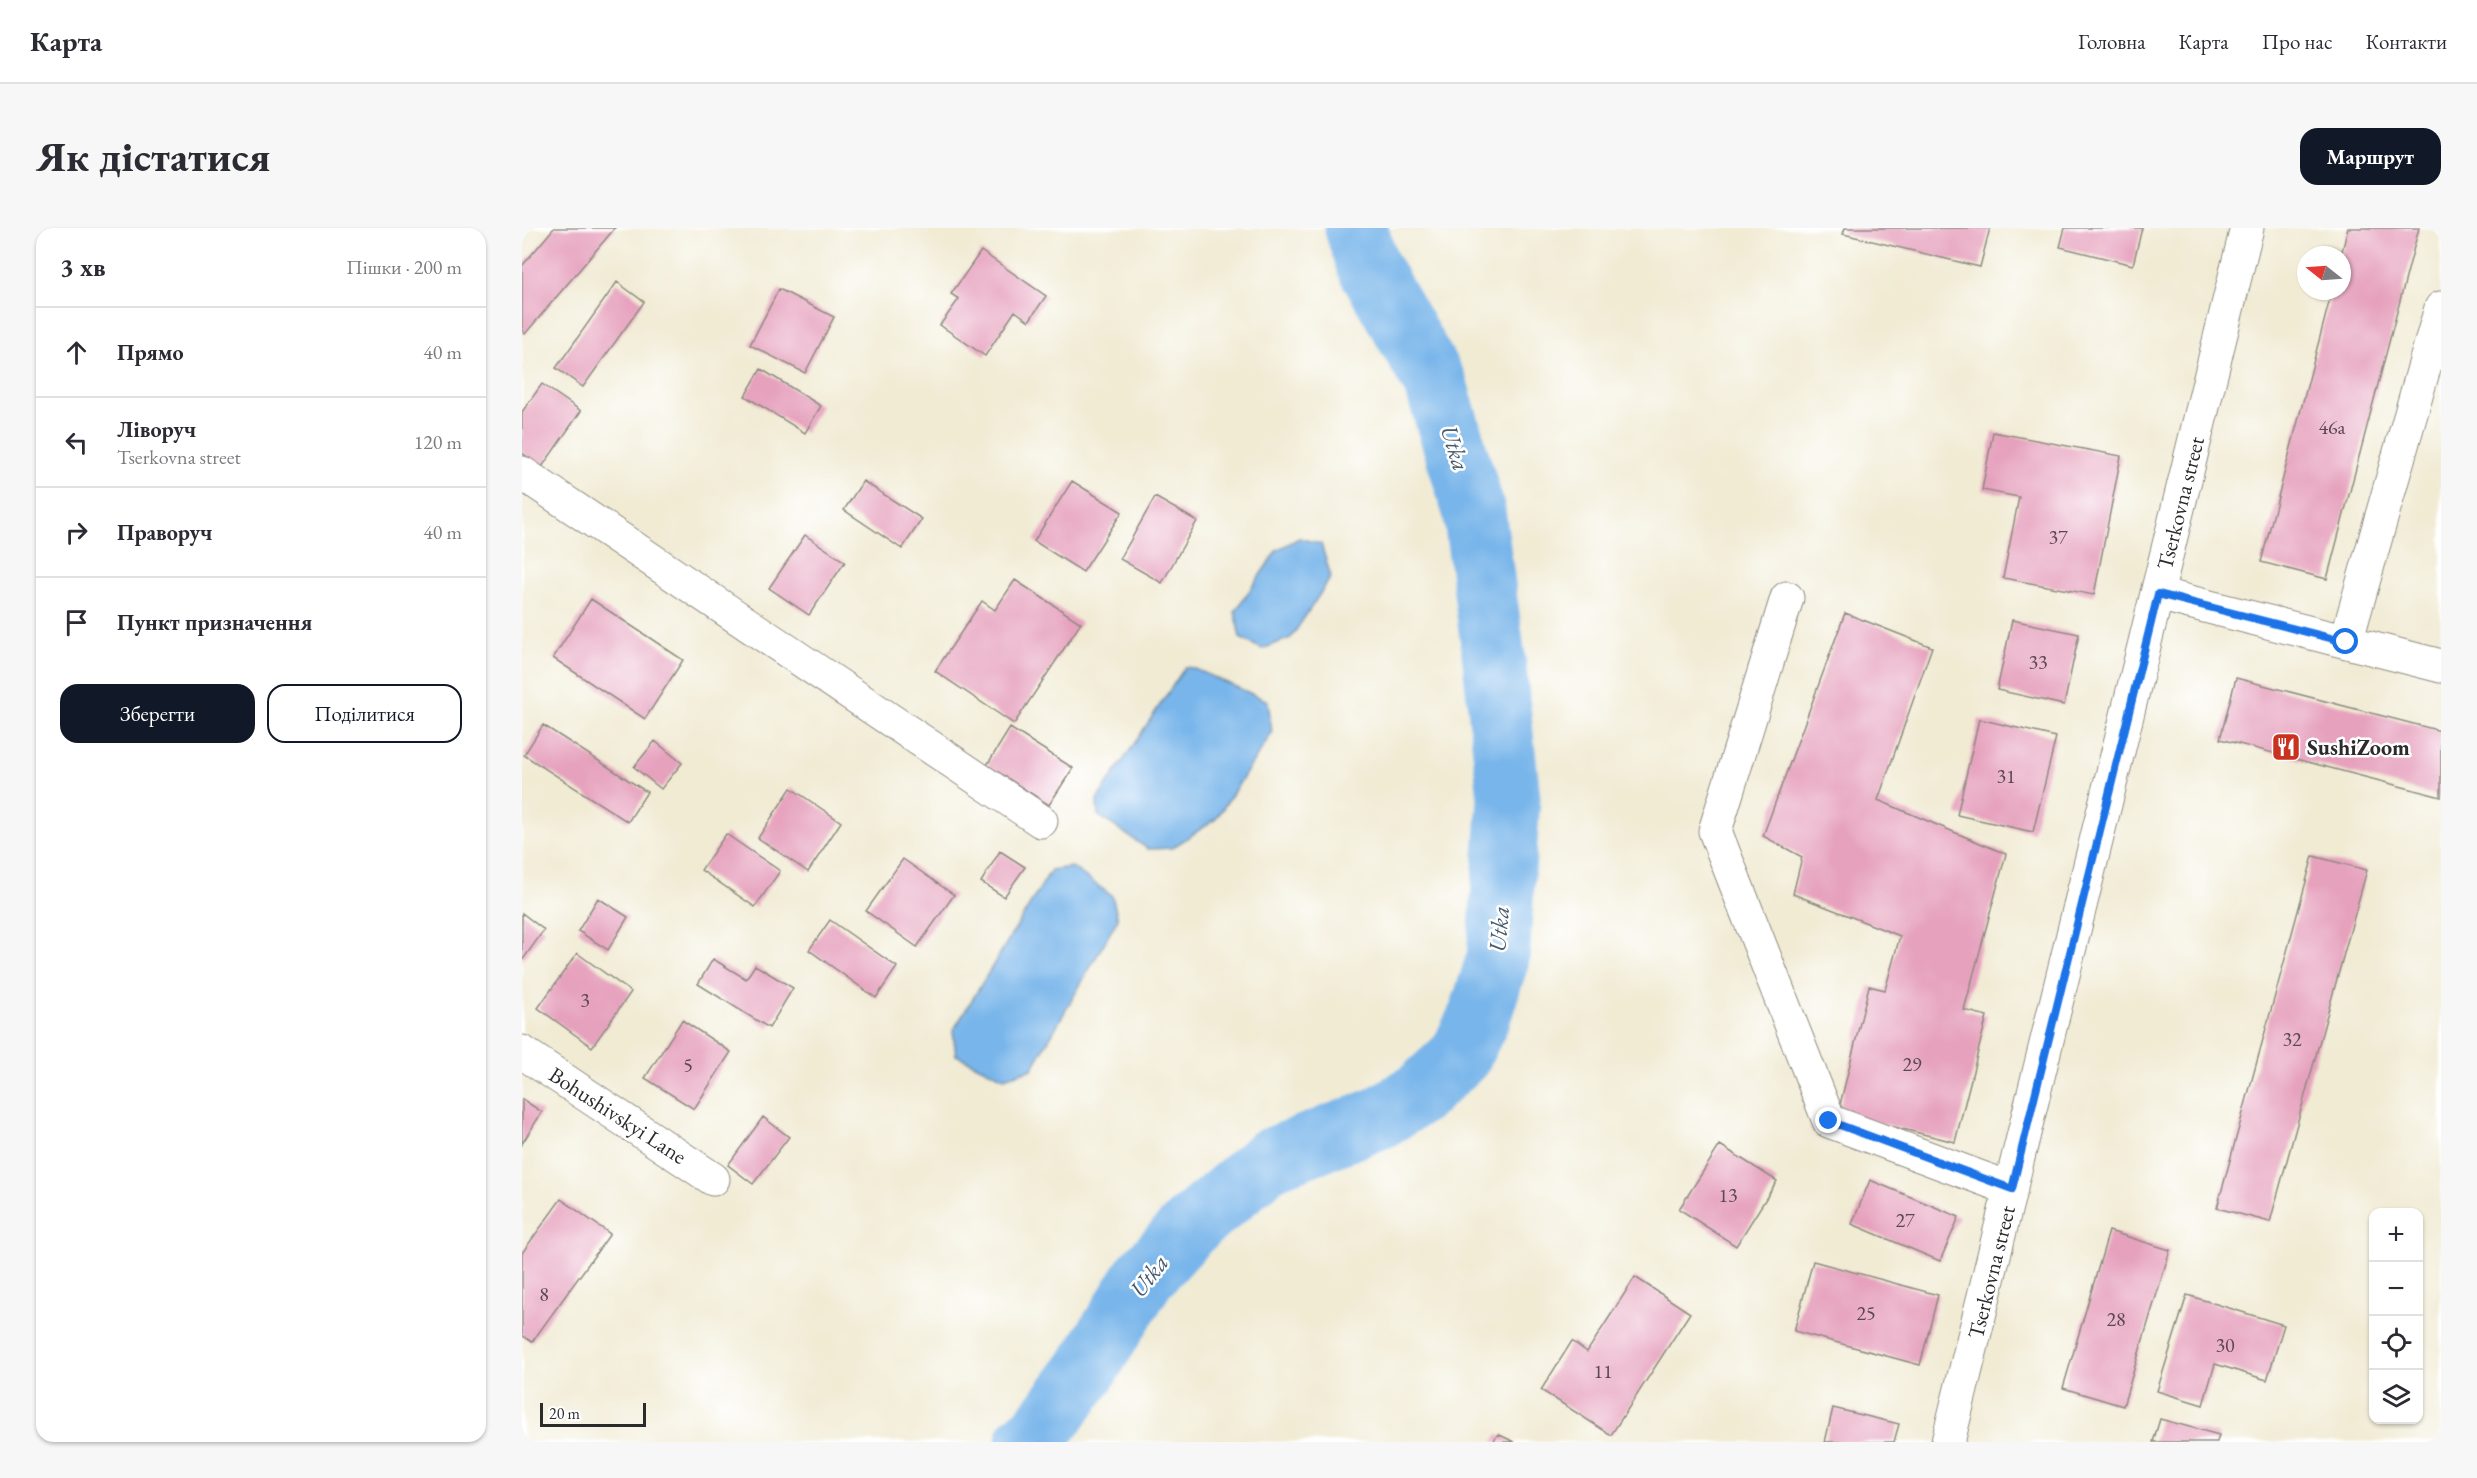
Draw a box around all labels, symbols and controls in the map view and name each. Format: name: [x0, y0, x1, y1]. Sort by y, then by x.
text: Карта: [30, 23, 102, 59]
text: Головна: [2078, 28, 2146, 55]
text: Карта: [2179, 28, 2229, 55]
text: Про нас: [2262, 28, 2332, 55]
text: Контакти: [2365, 28, 2447, 55]
button: Маршрут: [2300, 128, 2441, 185]
text: Як дістатися: [36, 129, 270, 184]
north arrow: [2297, 246, 2351, 300]
text: 3 хв: [60, 250, 106, 284]
text: Пішки · 200 m: [346, 254, 462, 280]
icon: ahead: [60, 336, 93, 369]
text: Прямо: [117, 338, 184, 367]
text: 40 m: [423, 339, 462, 365]
house number: 46а: [2318, 414, 2346, 440]
text: Ліворуч: [117, 415, 196, 444]
water label: Utka: [1434, 421, 1477, 474]
icon: left: [60, 426, 93, 459]
text: 120 m: [414, 429, 462, 455]
street label: Tserkovna street: [2150, 433, 2211, 573]
text: Tserkovna street: [117, 444, 241, 470]
icon: right: [60, 516, 93, 549]
text: Праворуч: [117, 518, 213, 547]
text: 40 m: [423, 519, 462, 545]
house number: 37: [2048, 524, 2068, 550]
icon: arrive: [60, 606, 93, 639]
text: Пункт призначення: [117, 608, 312, 637]
route start: [2332, 628, 2358, 654]
house number: 33: [2028, 649, 2048, 675]
button: Зберегти: [60, 684, 255, 743]
button: Поділитися: [267, 684, 462, 743]
restaurant icon: SushiZoom: [2270, 731, 2302, 763]
place label: SushiZoom: [2307, 733, 2410, 762]
house number: 31: [1996, 763, 2016, 789]
water label: Utka: [1481, 905, 1516, 953]
house number: 3: [580, 987, 590, 1013]
house number: 32: [2282, 1026, 2302, 1052]
house number: 29: [1902, 1051, 1922, 1077]
house number: 5: [683, 1052, 693, 1078]
street label: Bohushivskyi Lane: [543, 1060, 692, 1171]
route end: [1815, 1107, 1841, 1133]
house number: 13: [1718, 1182, 1738, 1208]
street label: Tserkovna street: [1961, 1202, 2022, 1342]
house number: 27: [1895, 1207, 1915, 1233]
map controls: [2369, 1208, 2423, 1424]
button: +: [2369, 1208, 2423, 1262]
water label: Utka: [1122, 1248, 1175, 1303]
button: −: [2369, 1262, 2423, 1316]
house number: 8: [539, 1281, 549, 1307]
house number: 25: [1856, 1300, 1876, 1326]
house number: 28: [2106, 1306, 2126, 1332]
button: locate: [2369, 1316, 2423, 1370]
house number: 30: [2215, 1332, 2235, 1358]
house number: 11: [1593, 1358, 1613, 1384]
button: layers: [2369, 1370, 2423, 1424]
scale bar: [540, 1400, 646, 1428]
text: 20 m: [549, 1403, 580, 1424]

